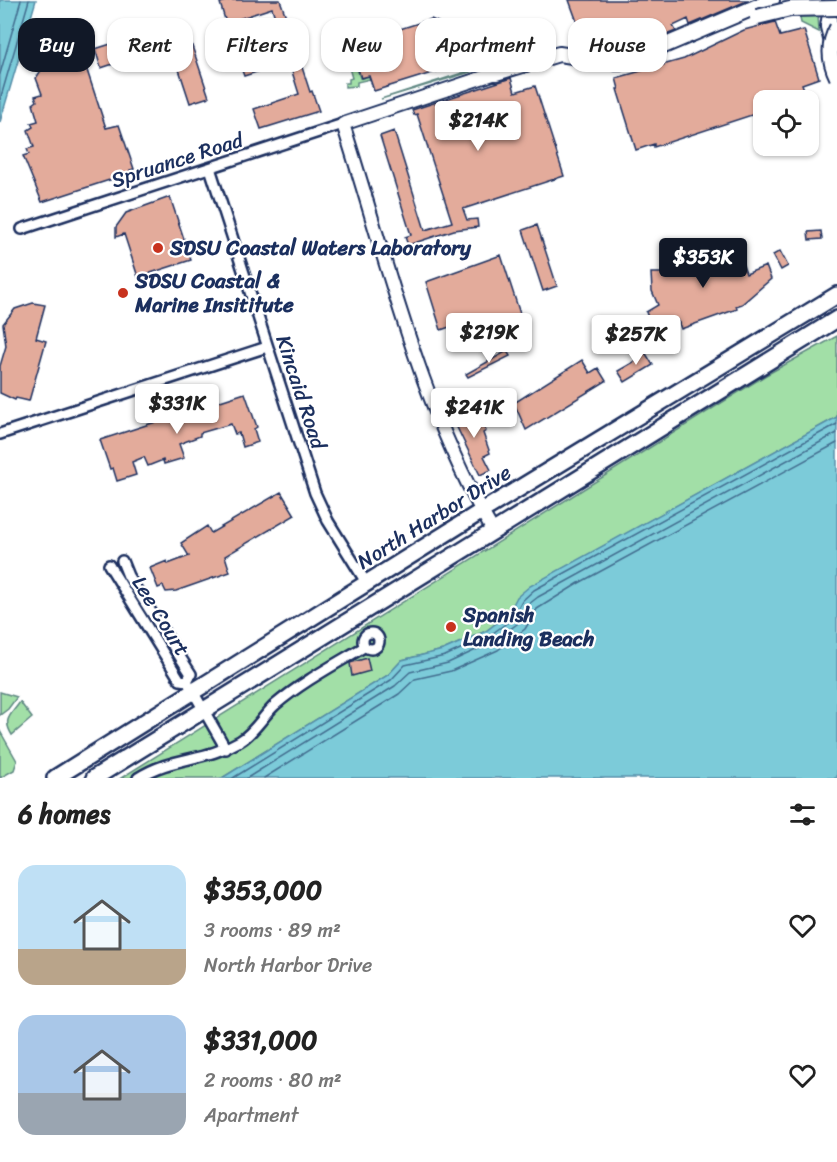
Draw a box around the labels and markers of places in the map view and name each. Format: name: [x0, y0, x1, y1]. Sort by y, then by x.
pin: $214K: [436, 101, 520, 152]
place label: SDSU Coastal Waters Laboratory: [169, 229, 472, 267]
pin: $353K: [661, 238, 745, 289]
marker: SDSU Coastal Waters Laboratory: [151, 241, 165, 255]
place label: SDSU Coastal & Marine Insititute: [134, 262, 294, 324]
marker: SDSU Coastal & Marine Insititute: [116, 286, 130, 300]
pin: $219K: [447, 313, 531, 364]
pin: $257K: [594, 315, 678, 366]
pin: $331K: [135, 384, 219, 435]
pin: $241K: [432, 388, 516, 439]
place label: Spanish Landing Beach: [462, 596, 594, 658]
marker: Spanish Landing Beach: [444, 620, 458, 634]

